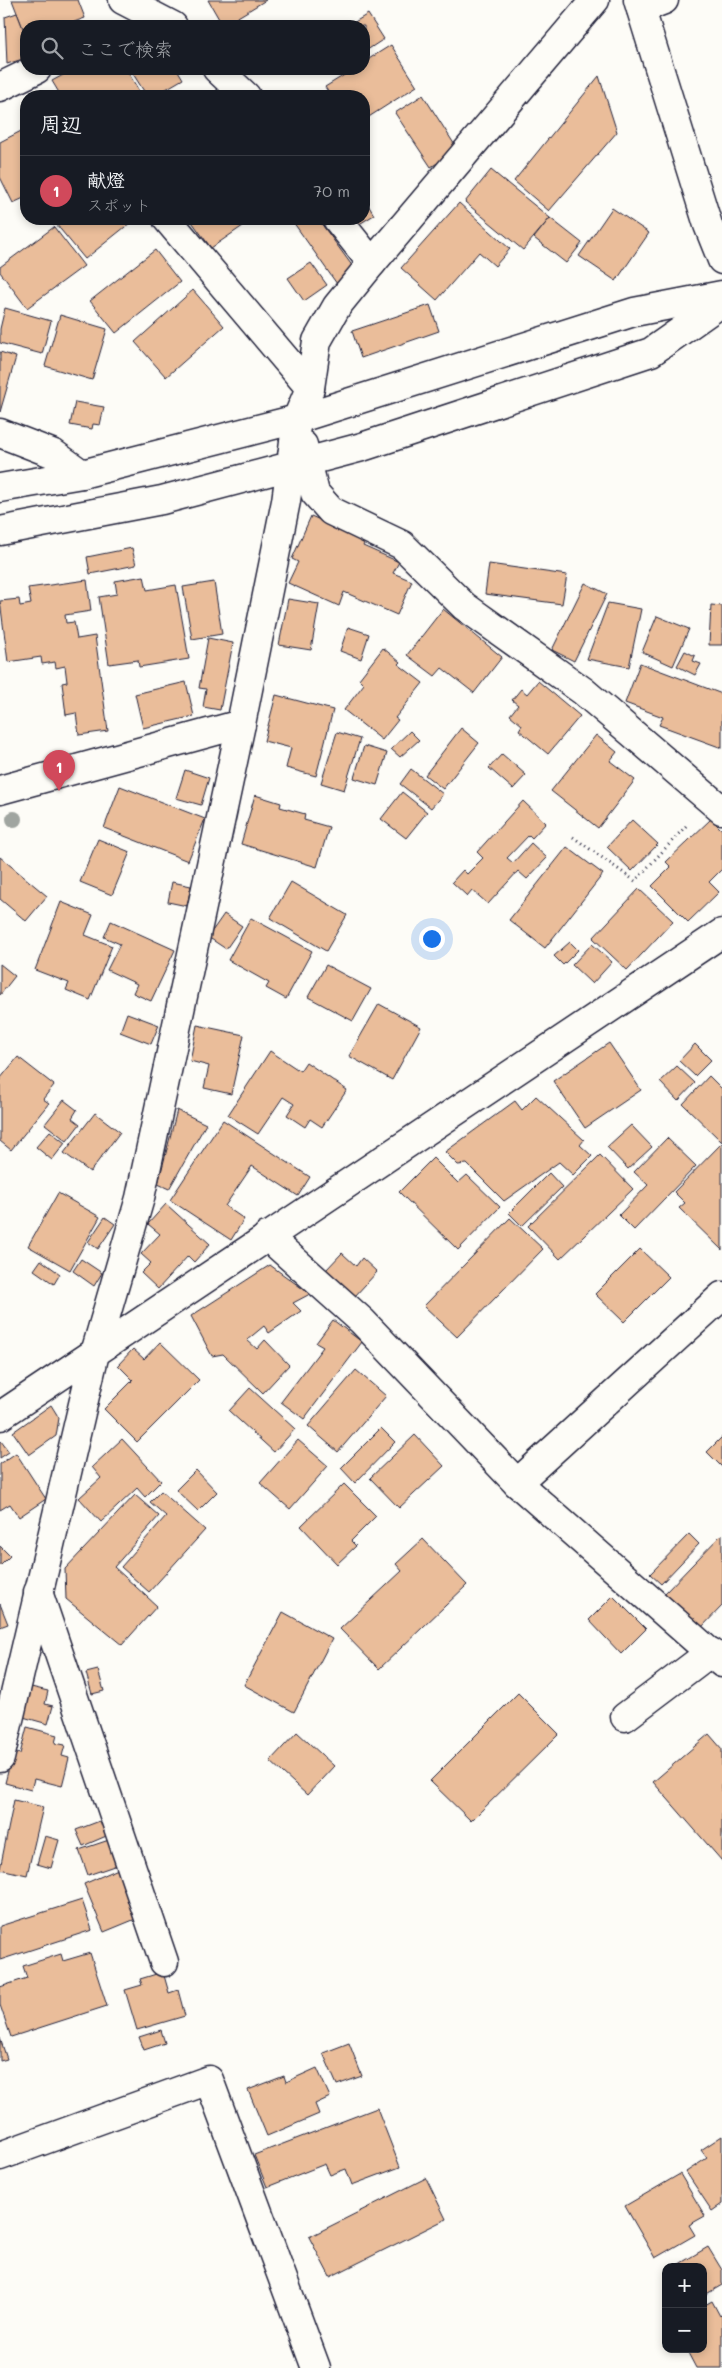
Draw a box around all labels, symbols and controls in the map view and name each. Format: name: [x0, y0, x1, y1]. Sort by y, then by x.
search box: [20, 20, 370, 75]
icon: search: [38, 34, 66, 62]
text: ここで検索: [78, 36, 173, 61]
text: 周辺: [40, 110, 82, 137]
text: 献燈: [87, 167, 125, 192]
text: 1: [52, 180, 60, 201]
text: 70 m: [313, 180, 350, 201]
text: スポット: [87, 194, 151, 215]
pin: 1: [43, 750, 75, 791]
your location: [419, 926, 445, 952]
map controls: [662, 2263, 707, 2353]
button: +: [662, 2263, 707, 2308]
button: −: [662, 2308, 707, 2353]

